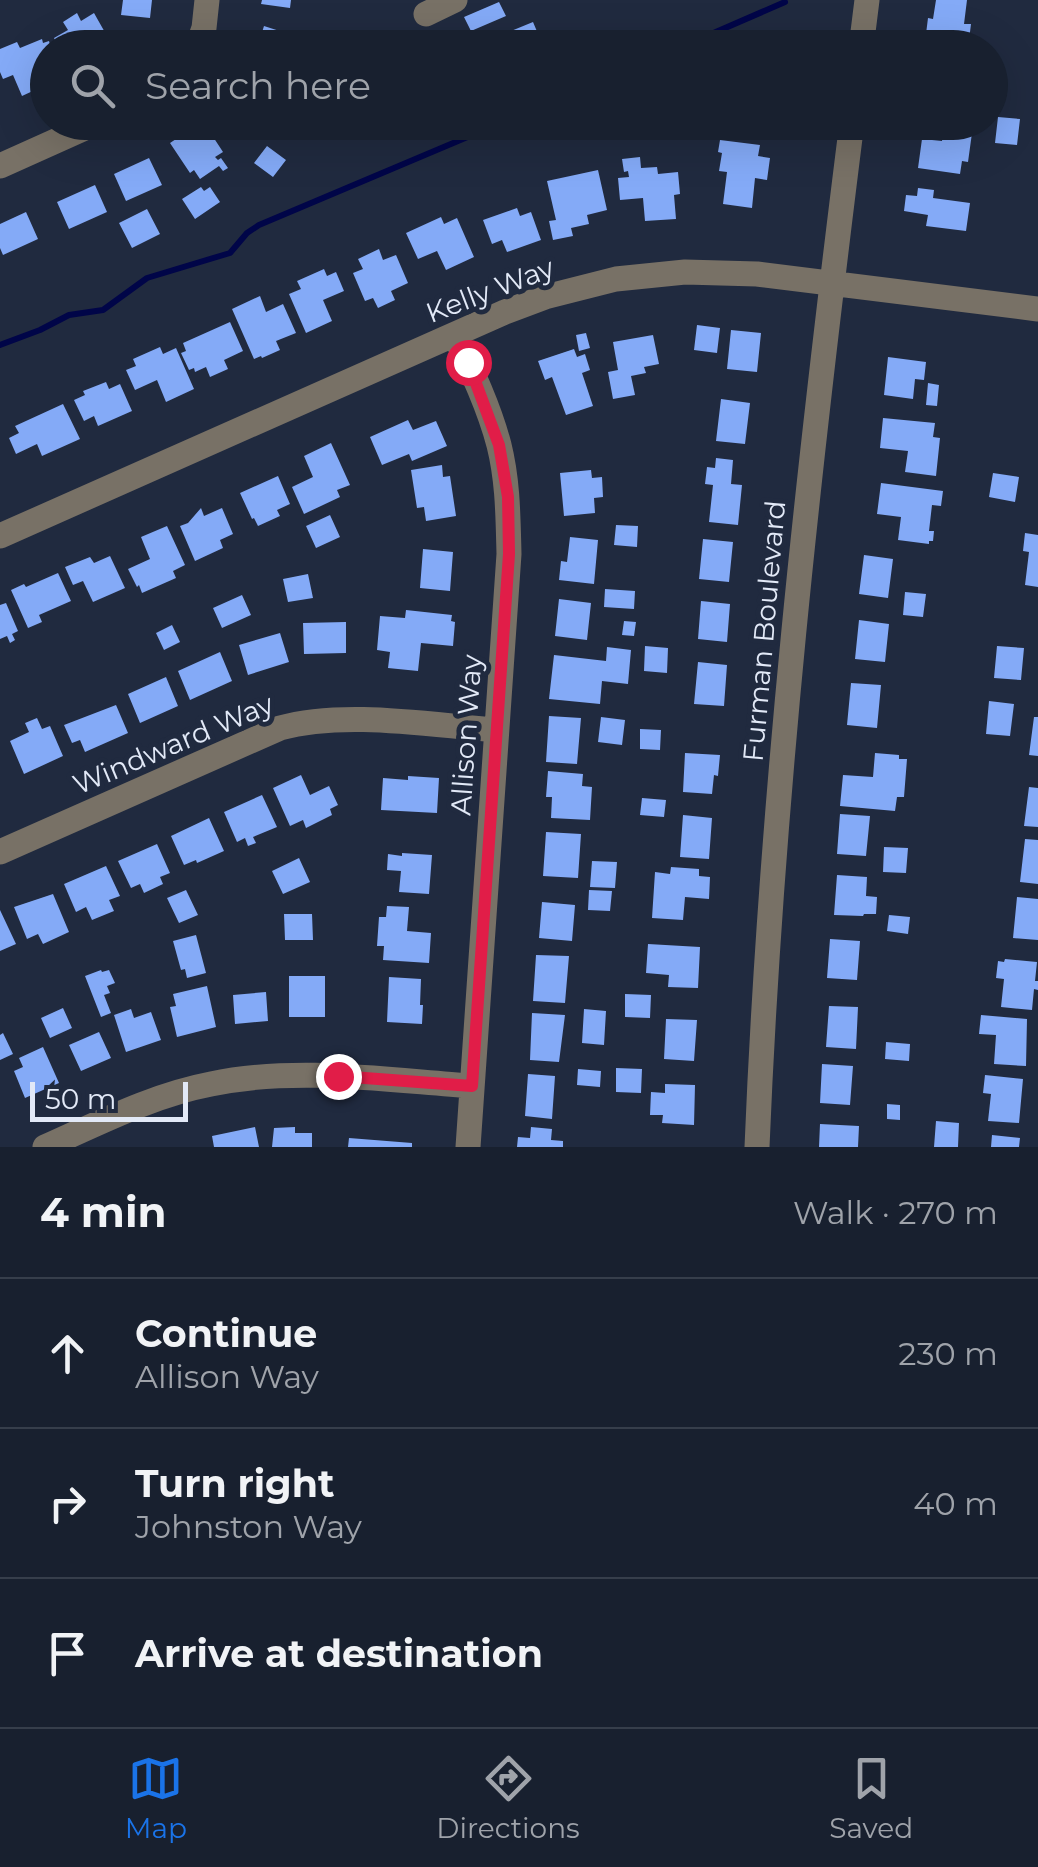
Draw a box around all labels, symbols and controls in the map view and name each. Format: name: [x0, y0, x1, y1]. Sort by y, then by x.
search box: [30, 30, 1008, 140]
icon: search: [65, 58, 120, 113]
text: Search here: [145, 62, 371, 109]
street label: Kelly Way: [421, 250, 560, 330]
route start: [446, 340, 492, 386]
street label: Furman Boulevard: [736, 499, 792, 763]
street label: Allison Way: [443, 653, 489, 816]
street label: Windward Way: [68, 686, 279, 802]
route end: [316, 1054, 362, 1100]
scale bar: [30, 1077, 188, 1122]
text: 50 m: [45, 1082, 116, 1116]
text: 4 min: [40, 1186, 167, 1238]
text: Walk · 270 m: [793, 1193, 998, 1232]
text: Continue: [135, 1310, 317, 1357]
icon: ahead: [40, 1326, 95, 1381]
text: 230 m: [898, 1334, 998, 1373]
text: Allison Way: [135, 1357, 319, 1396]
text: Turn right: [135, 1460, 334, 1507]
icon: right: [40, 1476, 95, 1531]
text: 40 m: [913, 1484, 998, 1523]
text: Johnston Way: [135, 1507, 362, 1546]
icon: arrive: [40, 1626, 95, 1681]
text: Arrive at destination: [135, 1630, 543, 1677]
tab: Map: [125, 1751, 187, 1845]
tab: Directions: [436, 1751, 580, 1845]
tab: Saved: [829, 1751, 913, 1845]

